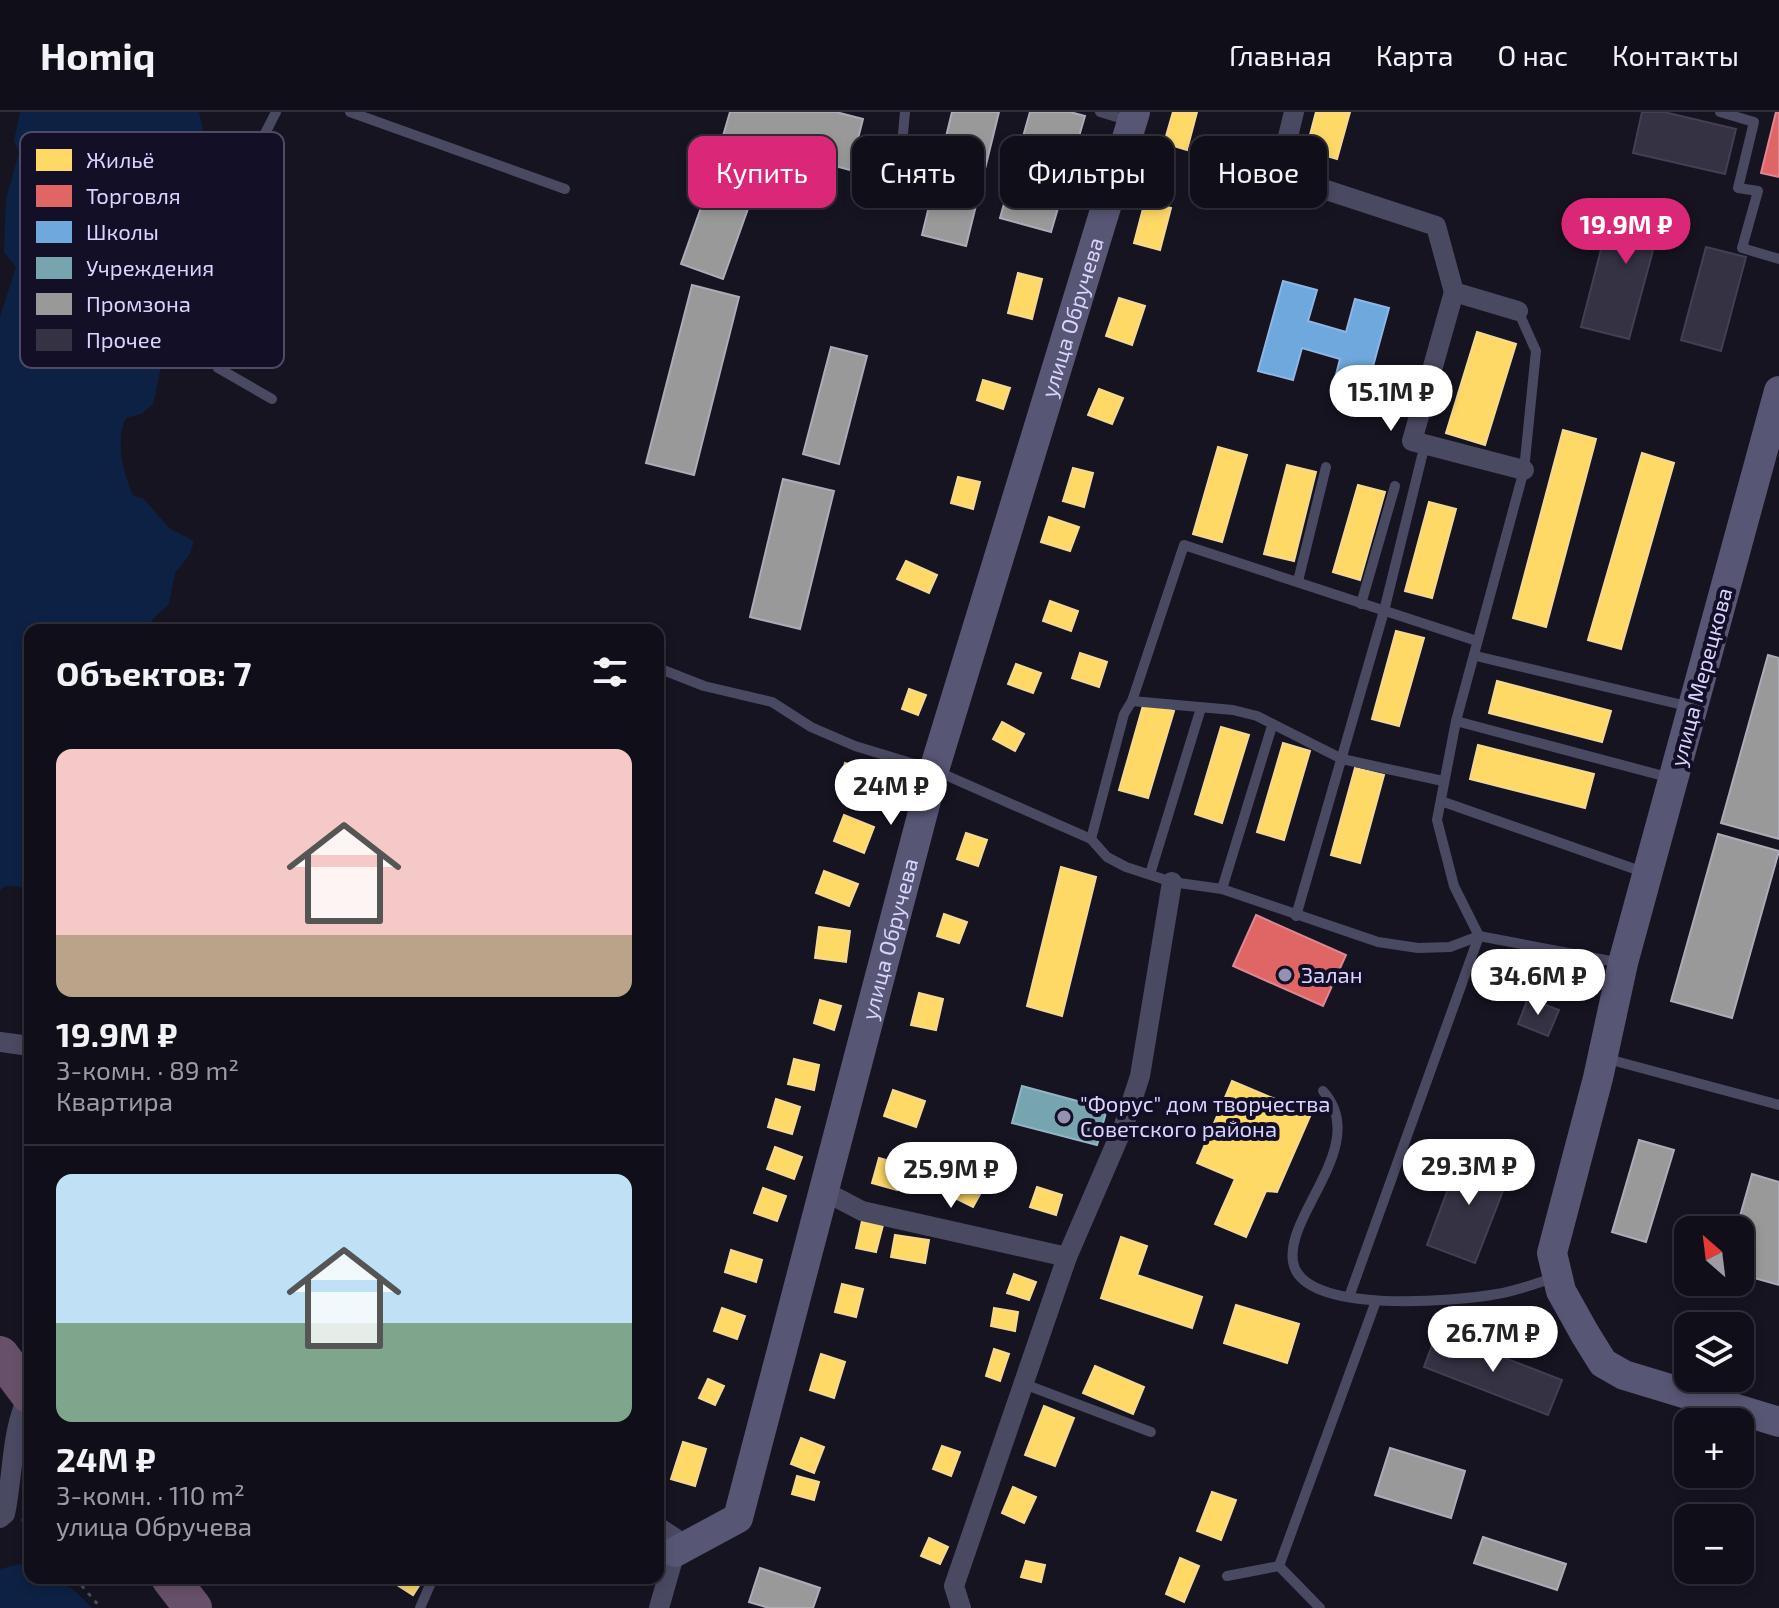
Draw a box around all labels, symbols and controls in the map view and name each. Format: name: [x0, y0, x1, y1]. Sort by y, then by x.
text: Homiq: [40, 32, 155, 78]
text: Главная: [1229, 38, 1332, 72]
text: Карта: [1376, 38, 1454, 72]
text: О нас: [1498, 38, 1568, 72]
text: Контакты: [1612, 38, 1739, 72]
legend: [20, 132, 284, 368]
chip: Купить: [688, 136, 836, 208]
chip: Снять: [852, 136, 984, 208]
chip: Фильтры: [1000, 136, 1174, 208]
chip: Новое: [1190, 136, 1327, 208]
text: Жильё: [86, 146, 155, 172]
text: Торговля: [86, 182, 181, 208]
pin: 19.9M ₽: [1552, 198, 1700, 266]
text: 19.9M ₽: [1579, 208, 1673, 239]
text: Школы: [86, 218, 159, 244]
street label: улица Обручева: [1035, 234, 1108, 401]
text: Учреждения: [86, 254, 214, 280]
text: Промзона: [86, 290, 191, 316]
text: Прочее: [86, 326, 162, 352]
pin: 15.1M ₽: [1317, 365, 1465, 433]
text: 15.1M ₽: [1348, 375, 1434, 406]
street label: улица Мерецкова: [1664, 585, 1737, 769]
icon: filters: [588, 650, 632, 694]
text: Объектов: 7: [56, 652, 251, 693]
pin: 24M ₽: [835, 759, 947, 827]
text: 24M ₽: [853, 769, 929, 800]
icon: home: [272, 801, 416, 945]
street label: улица Обручева: [855, 855, 922, 1023]
pin: 34.6M ₽: [1464, 949, 1612, 1017]
text: 34.6M ₽: [1489, 959, 1587, 990]
place label: Залан: [1301, 961, 1363, 987]
marker: Залан: [1276, 966, 1294, 984]
text: 19.9M ₽: [56, 1013, 178, 1054]
text: 3-комн. · 89 m²: [56, 1054, 239, 1085]
text: Квартира: [56, 1085, 173, 1116]
place label: "Форус" дом творчества Советского района: [1080, 1090, 1331, 1141]
marker: "Форус" дом творчества Советского района: [1055, 1108, 1073, 1126]
pin: 29.3M ₽: [1395, 1139, 1543, 1207]
pin: 25.9M ₽: [877, 1142, 1025, 1210]
text: 29.3M ₽: [1421, 1149, 1517, 1180]
text: 25.9M ₽: [903, 1152, 999, 1183]
north arrow: [1674, 1216, 1754, 1296]
map controls: [1674, 1216, 1754, 1584]
icon: home: [272, 1226, 416, 1370]
pin: 26.7M ₽: [1419, 1306, 1567, 1374]
button: layers: [1674, 1312, 1754, 1392]
text: 26.7M ₽: [1446, 1316, 1540, 1347]
button: +: [1674, 1408, 1754, 1488]
text: 24M ₽: [56, 1438, 156, 1479]
text: 3-комн. · 110 m²: [56, 1479, 245, 1510]
button: −: [1674, 1504, 1754, 1584]
text: улица Обручева: [56, 1510, 252, 1541]

